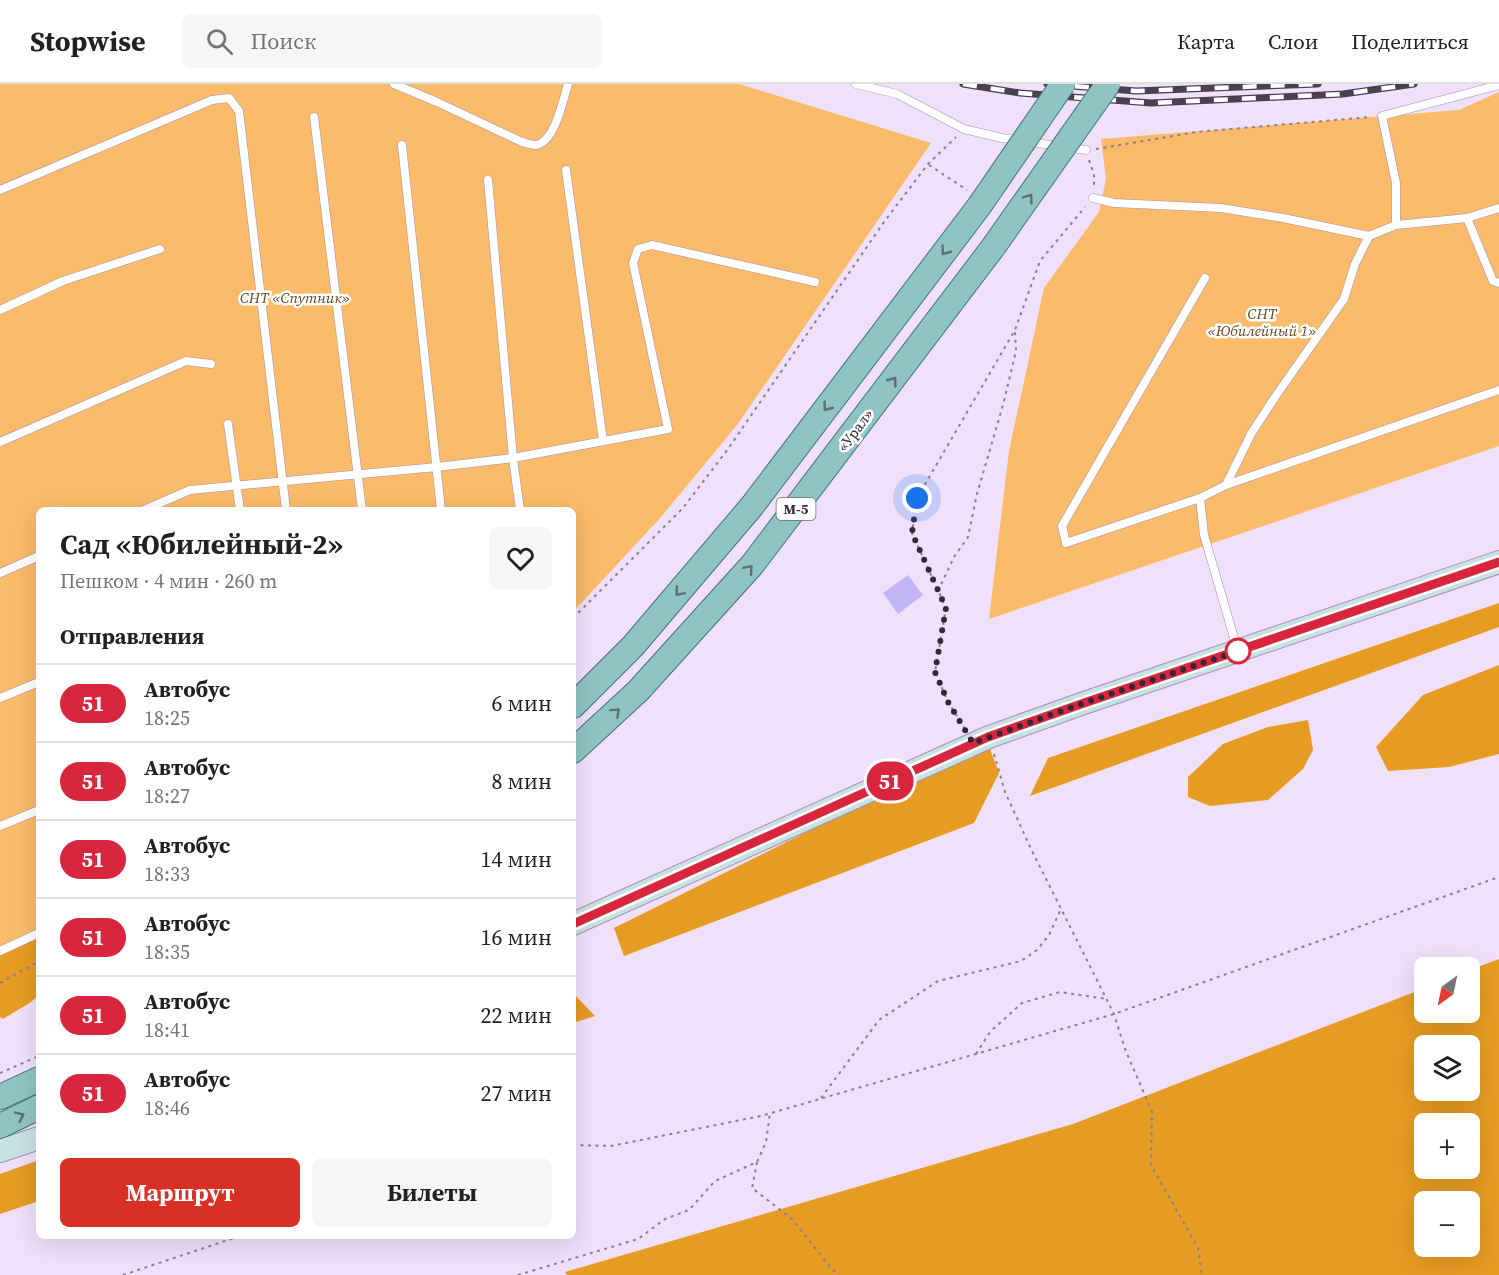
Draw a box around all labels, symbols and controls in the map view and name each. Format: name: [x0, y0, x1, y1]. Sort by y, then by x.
search box: [182, 14, 602, 68]
text: Stopwise: [30, 22, 146, 60]
icon: search: [203, 25, 236, 58]
text: Поиск: [251, 26, 316, 56]
text: Карта: [1177, 27, 1235, 56]
text: Слои: [1268, 27, 1318, 56]
text: Поделиться: [1351, 27, 1469, 56]
one-way arrow: [1021, 194, 1032, 205]
one-way arrow: [941, 245, 952, 256]
park label: СНТ «Спутник»: [240, 287, 350, 308]
park label: СНТ «Юбилейный 1»: [1207, 303, 1317, 341]
one-way arrow: [886, 376, 897, 387]
one-way arrow: [823, 400, 834, 411]
street label: «Урал»: [832, 404, 878, 456]
your location: [902, 483, 932, 513]
road number: М-5: [776, 498, 816, 520]
text: Сад «Юбилейный-2»: [60, 525, 343, 563]
button: heart: [489, 527, 552, 590]
one-way arrow: [742, 565, 753, 576]
text: Пешком · 4 мин · 260 m: [60, 567, 277, 595]
one-way arrow: [675, 585, 686, 595]
text: Отправления: [60, 621, 204, 651]
unlabelled marker: [1225, 638, 1251, 664]
text: Автобус: [144, 674, 230, 704]
text: 6 мин: [491, 688, 552, 718]
text: 51: [82, 689, 104, 718]
text: 18:25: [144, 704, 190, 732]
one-way arrow: [610, 708, 620, 719]
text: Автобус: [144, 752, 230, 782]
line badge: 51: [863, 762, 917, 800]
text: 8 мин: [491, 766, 552, 796]
text: 51: [82, 767, 104, 796]
text: 51: [879, 767, 901, 796]
text: 18:27: [144, 782, 190, 810]
text: Автобус: [144, 830, 230, 860]
text: 14 мин: [480, 844, 552, 874]
text: 51: [82, 845, 104, 874]
text: 18:33: [144, 860, 190, 888]
text: Автобус: [144, 908, 230, 938]
text: 16 мин: [480, 922, 552, 952]
text: 51: [82, 923, 104, 952]
text: 18:35: [144, 938, 190, 966]
north arrow: [1414, 957, 1480, 1023]
map controls: [1414, 957, 1480, 1257]
text: Автобус: [144, 986, 230, 1016]
text: 22 мин: [480, 1000, 552, 1030]
text: 51: [82, 1001, 104, 1030]
text: 18:41: [144, 1016, 190, 1044]
button: layers: [1414, 1035, 1480, 1101]
text: Автобус: [144, 1064, 230, 1094]
text: 27 мин: [480, 1078, 552, 1108]
text: 51: [82, 1079, 104, 1108]
text: 18:46: [144, 1094, 190, 1122]
one-way arrow: [13, 1112, 24, 1124]
button: +: [1414, 1113, 1480, 1179]
button: Маршрут: [60, 1158, 300, 1227]
button: Билеты: [312, 1158, 552, 1227]
button: −: [1414, 1191, 1480, 1257]

